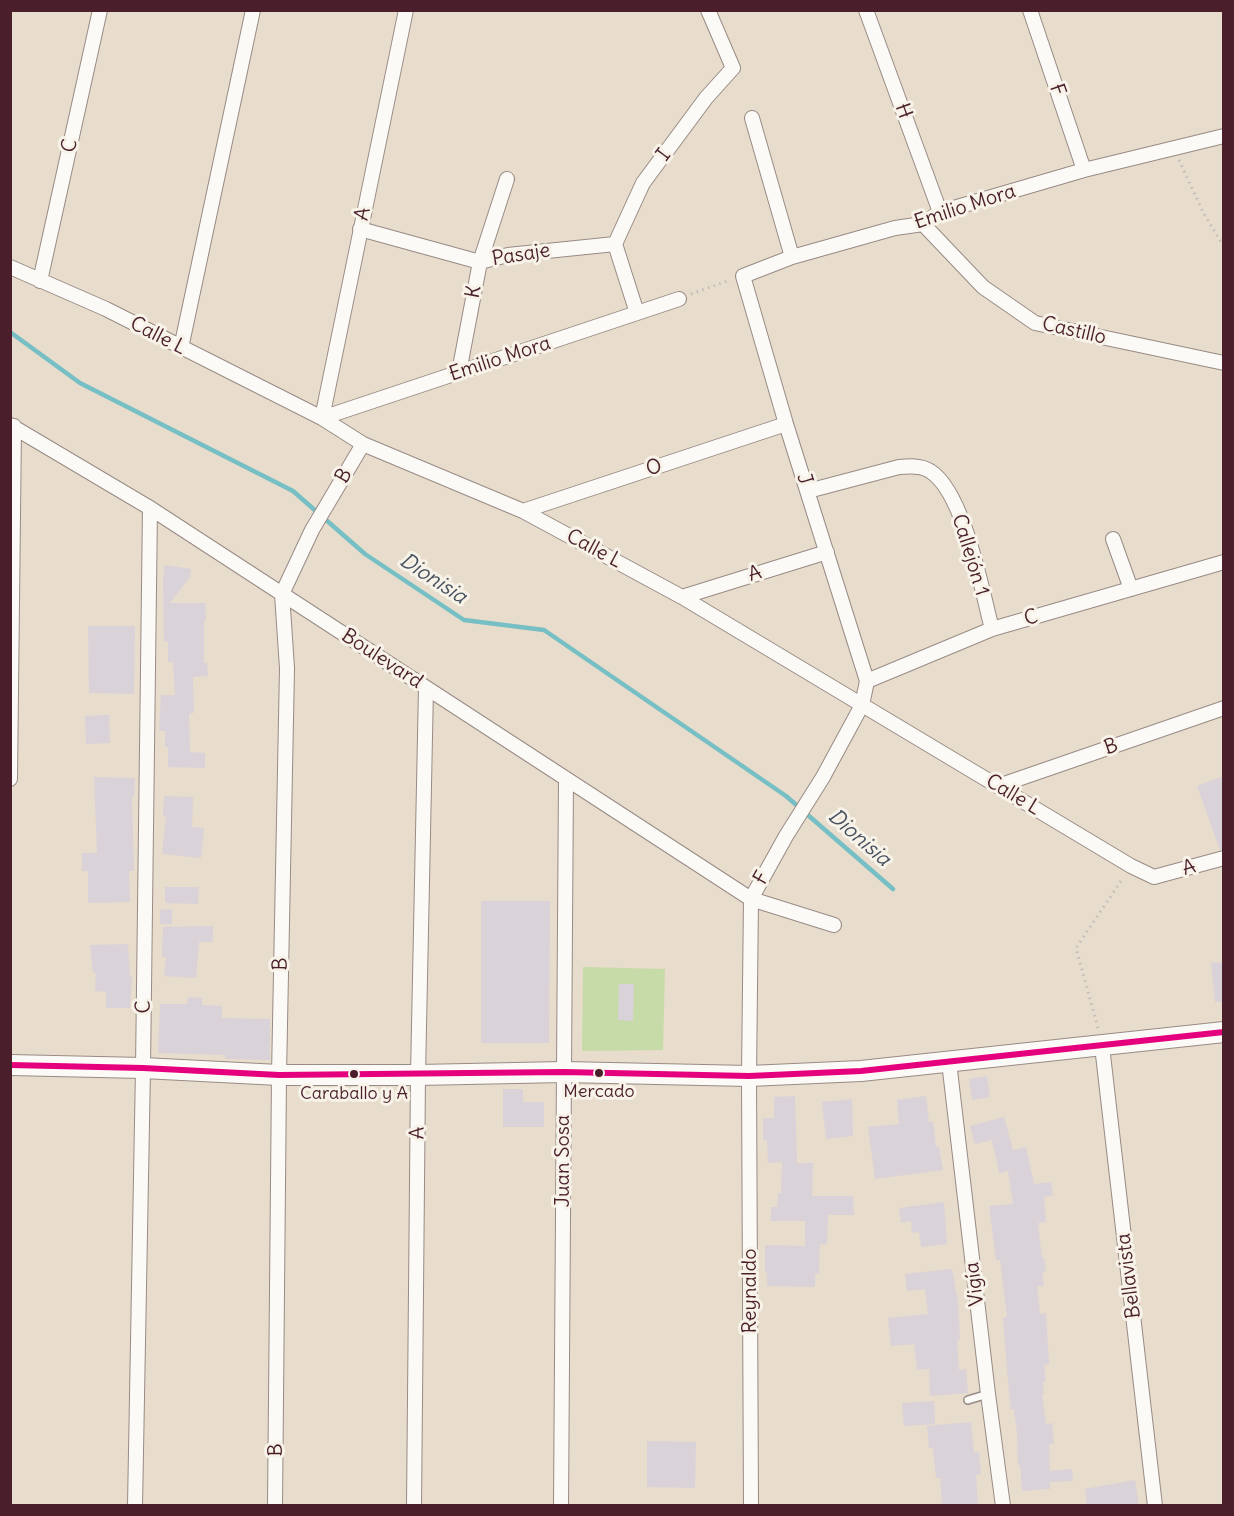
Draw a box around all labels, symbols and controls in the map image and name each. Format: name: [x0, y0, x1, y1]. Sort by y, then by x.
street label: F: [1044, 81, 1070, 99]
street label: H: [889, 100, 917, 122]
street label: C: [57, 137, 83, 155]
street label: I: [652, 144, 676, 166]
street label: Emilio Mora: [911, 179, 1019, 235]
street label: A: [350, 205, 376, 223]
street label: Pasaje: [490, 239, 552, 271]
street label: K: [461, 284, 487, 300]
street label: Calle L: [126, 312, 190, 360]
street label: Castillo: [1040, 312, 1108, 350]
street label: Emilio Mora: [446, 331, 554, 387]
street label: O: [643, 454, 665, 482]
street label: B: [330, 464, 358, 488]
street label: J: [791, 470, 817, 488]
street label: Callejón 1: [946, 511, 994, 599]
street label: Calle L: [562, 524, 626, 574]
water label: Dionisia: [395, 548, 471, 610]
street label: A: [745, 561, 765, 587]
street label: C: [1021, 605, 1041, 631]
street label: Boulevard: [337, 624, 427, 694]
street label: B: [1101, 734, 1121, 760]
street label: Calle L: [981, 769, 1045, 821]
water label: Dionisia: [823, 804, 895, 872]
street label: A: [1180, 855, 1198, 881]
street label: F: [749, 867, 775, 889]
street label: B: [269, 957, 293, 971]
street label: C: [132, 1000, 156, 1014]
marker: Mercado: [593, 1067, 605, 1079]
marker: Caraballo y A: [348, 1068, 360, 1080]
place label: Mercado: [563, 1081, 635, 1103]
place label: Caraballo y A: [300, 1083, 408, 1105]
street label: Juan Sosa: [551, 1115, 575, 1207]
street label: A: [406, 1126, 430, 1140]
street label: Bellavista: [1112, 1232, 1146, 1320]
street label: Reynaldo: [738, 1249, 762, 1333]
street label: Vigía: [960, 1261, 990, 1307]
street label: B: [264, 1443, 288, 1457]

